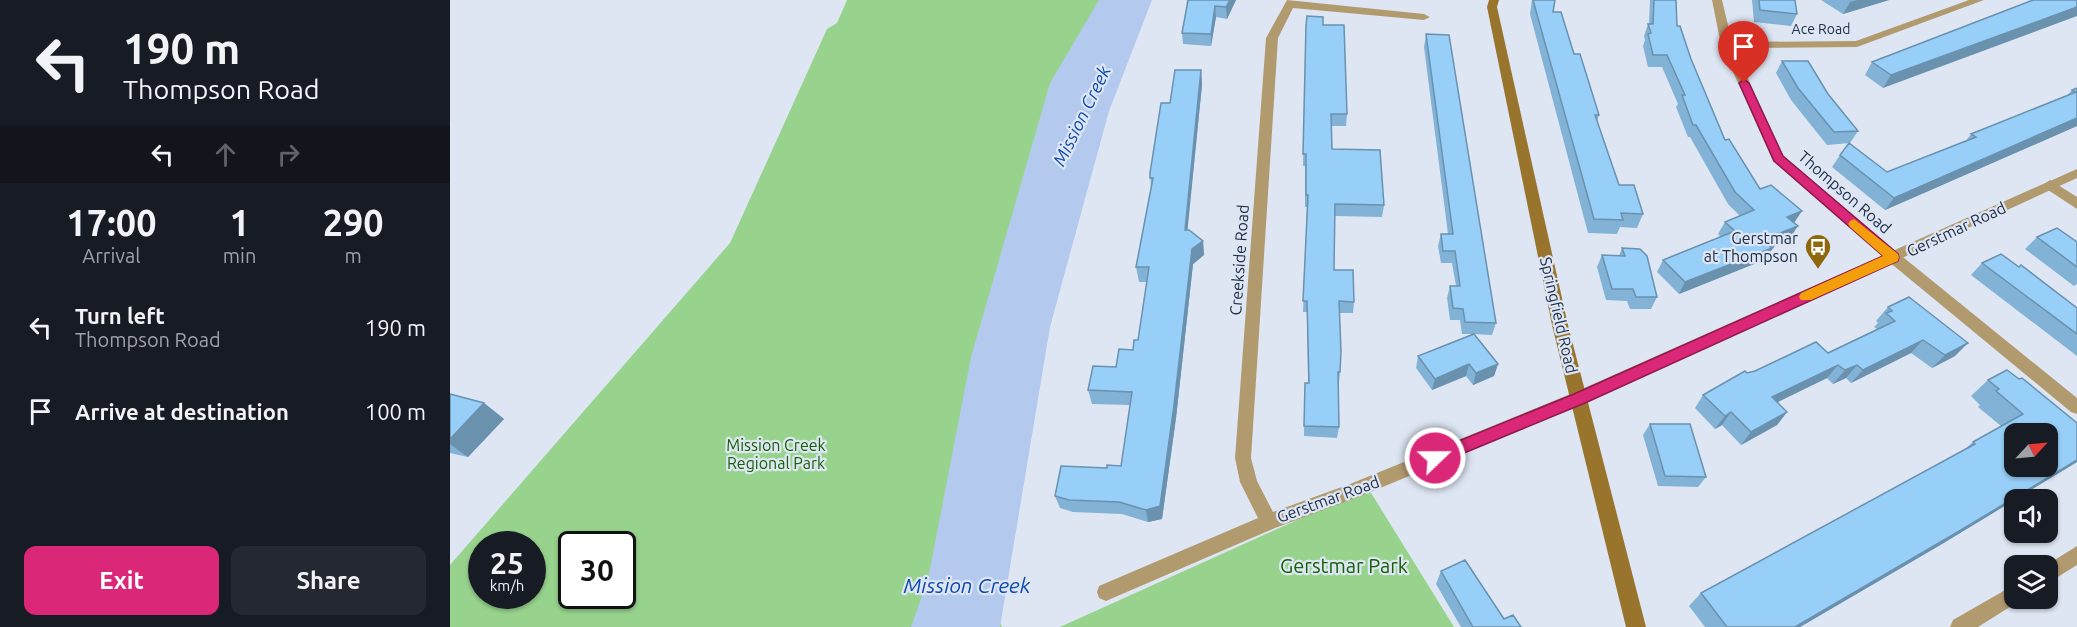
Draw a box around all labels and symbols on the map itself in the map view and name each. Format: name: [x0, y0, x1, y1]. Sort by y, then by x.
pin: [1718, 21, 1769, 83]
street label: Ace Road: [1792, 21, 1850, 37]
water label: Mission Creek: [1048, 62, 1114, 169]
street label: Thompson Road: [1795, 147, 1895, 237]
street label: Gerstmar Road: [1904, 198, 2008, 260]
street label: Creekside Road: [1226, 204, 1252, 316]
place label: Gerstmar at Thompson: [1704, 229, 1798, 265]
bus stop icon: Gerstmar at Thompson: [1803, 232, 1833, 270]
street label: Springfield Road: [1537, 255, 1581, 375]
north arrow: [2004, 423, 2058, 477]
position arrow: [1403, 426, 1467, 490]
park label: Mission Creek Regional Park: [726, 436, 826, 472]
street label: Gerstmar Road: [1274, 472, 1382, 526]
speed limit sign: 30: [558, 531, 636, 609]
park label: Gerstmar Park: [1280, 554, 1408, 577]
water label: Mission Creek: [904, 573, 1031, 597]

